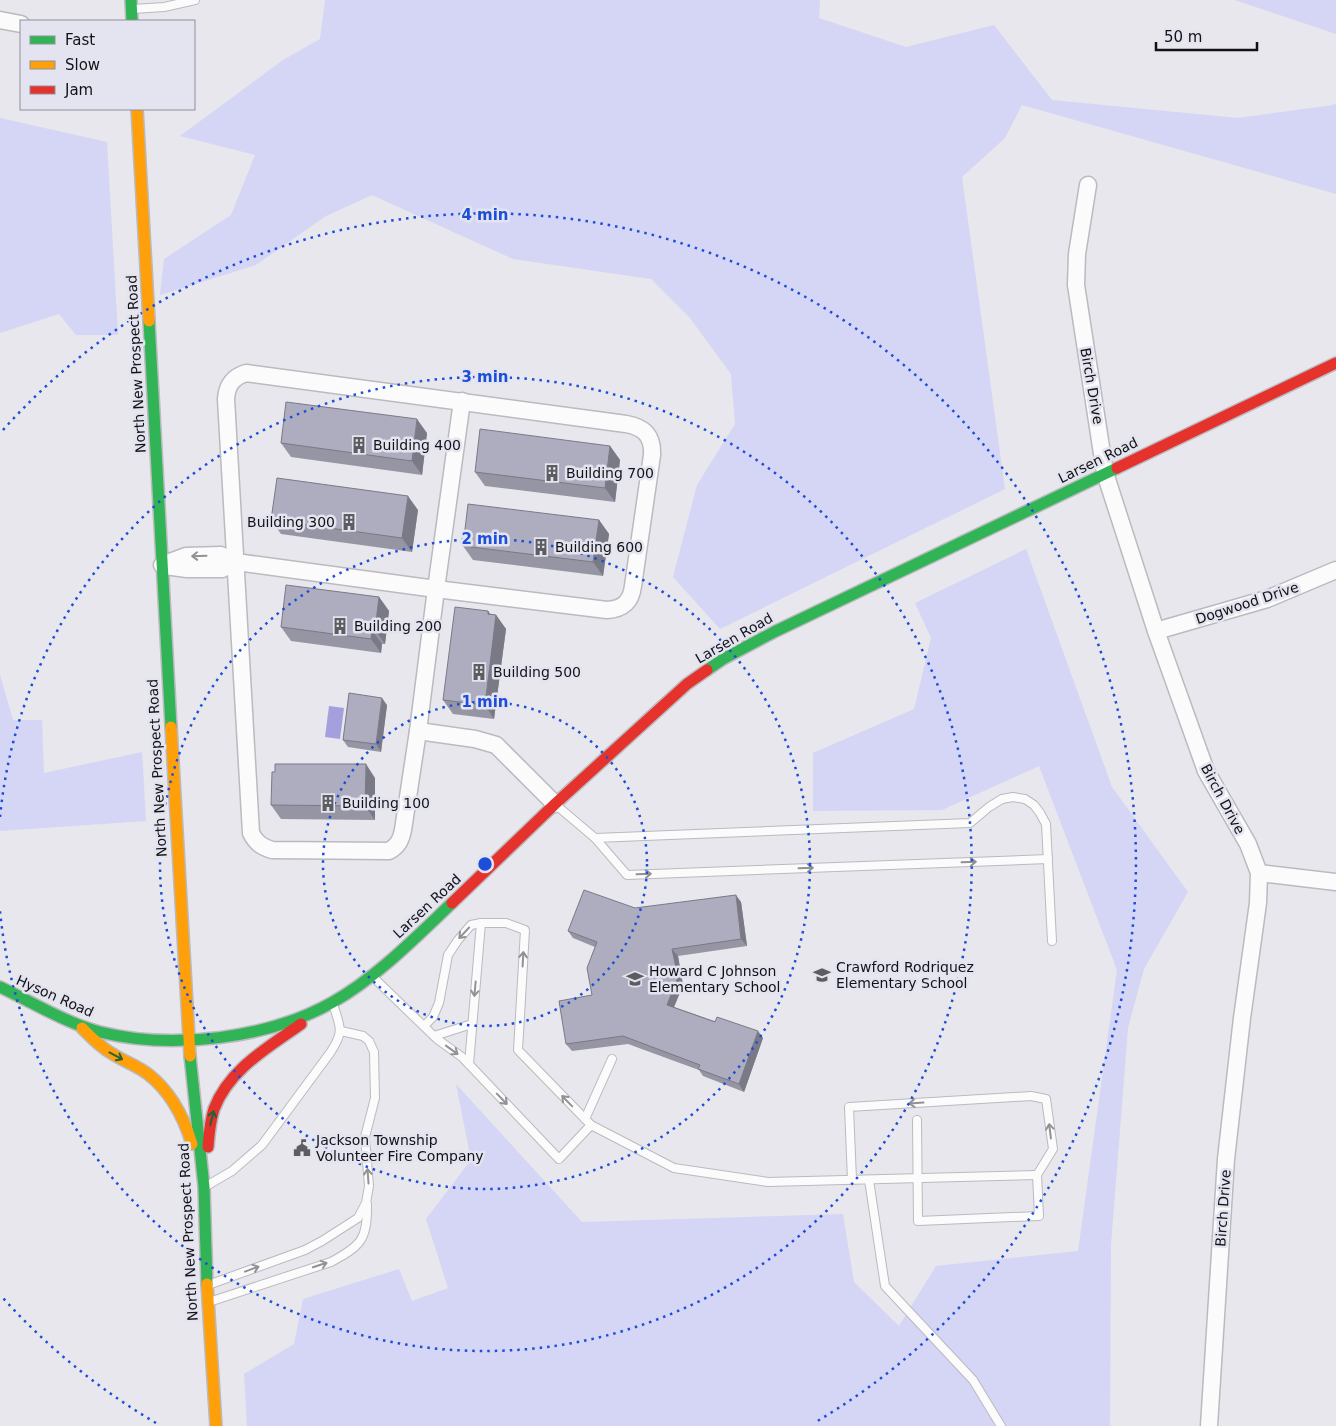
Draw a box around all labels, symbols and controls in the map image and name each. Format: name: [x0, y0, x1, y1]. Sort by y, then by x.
legend: [20, 20, 195, 110]
scale bar: [1156, 20, 1257, 52]
text: 50 m: [1164, 28, 1202, 46]
text: Fast: [65, 31, 95, 49]
text: Slow: [65, 56, 100, 74]
text: Jam: [64, 81, 93, 99]
text: 4 min: [461, 206, 509, 224]
street label: North New Prospect Road: [123, 275, 149, 453]
street label: Birch Drive: [1077, 347, 1107, 425]
text: 3 min: [461, 368, 509, 386]
street label: Larsen Road: [1056, 434, 1140, 486]
building icon: Building 400: [349, 435, 369, 455]
place label: Building 400: [373, 437, 461, 453]
building icon: Building 700: [542, 463, 562, 483]
place label: Building 700: [566, 465, 654, 481]
building icon: Building 300: [339, 512, 359, 532]
place label: Building 300: [247, 514, 335, 530]
text: 2 min: [461, 530, 509, 548]
building icon: Building 600: [531, 537, 551, 557]
place label: Building 600: [555, 539, 643, 555]
one-way arrow: [192, 551, 208, 561]
street label: Dogwood Drive: [1193, 579, 1301, 627]
street label: Larsen Road: [693, 609, 775, 667]
building icon: Building 200: [330, 616, 350, 636]
place label: Building 200: [354, 618, 442, 634]
building icon: Building 500: [469, 662, 489, 682]
place label: Building 500: [493, 664, 581, 680]
street label: North New Prospect Road: [144, 679, 170, 857]
text: 1 min: [461, 693, 509, 711]
street label: Birch Drive: [1198, 761, 1248, 837]
building icon: Building 100: [318, 793, 338, 813]
place label: Building 100: [342, 795, 430, 811]
centre of rings: [476, 855, 494, 873]
one-way arrow: [960, 858, 976, 867]
one-way arrow: [798, 864, 814, 873]
one-way arrow: [636, 870, 652, 879]
street label: Larsen Road: [390, 871, 464, 941]
one-way arrow: [458, 927, 470, 939]
one-way arrow: [519, 951, 528, 967]
place label: Crawford Rodriquez Elementary School: [836, 959, 974, 991]
place label: Howard C Johnson Elementary School: [649, 963, 781, 995]
school or university icon: Crawford Rodriquez Elementary School: [812, 965, 832, 985]
school or university icon: Howard C Johnson Elementary School: [625, 969, 645, 989]
street label: Hyson Road: [14, 972, 96, 1020]
one-way arrow: [470, 981, 480, 997]
one-way arrow: [445, 1045, 459, 1055]
one-way arrow: [108, 1051, 123, 1061]
one-way arrow: [496, 1093, 508, 1106]
one-way arrow: [561, 1095, 574, 1107]
one-way arrow: [909, 1098, 925, 1108]
one-way arrow: [208, 1110, 217, 1126]
one-way arrow: [1045, 1123, 1055, 1139]
place label: Jackson Township Volunteer Fire Company: [315, 1132, 484, 1164]
public building icon: Jackson Township Volunteer Fire Company: [292, 1138, 312, 1158]
street label: North New Prospect Road: [175, 1143, 201, 1321]
one-way arrow: [363, 1168, 373, 1184]
street label: Birch Drive: [1212, 1169, 1234, 1247]
one-way arrow: [311, 1260, 327, 1270]
one-way arrow: [244, 1264, 259, 1273]

